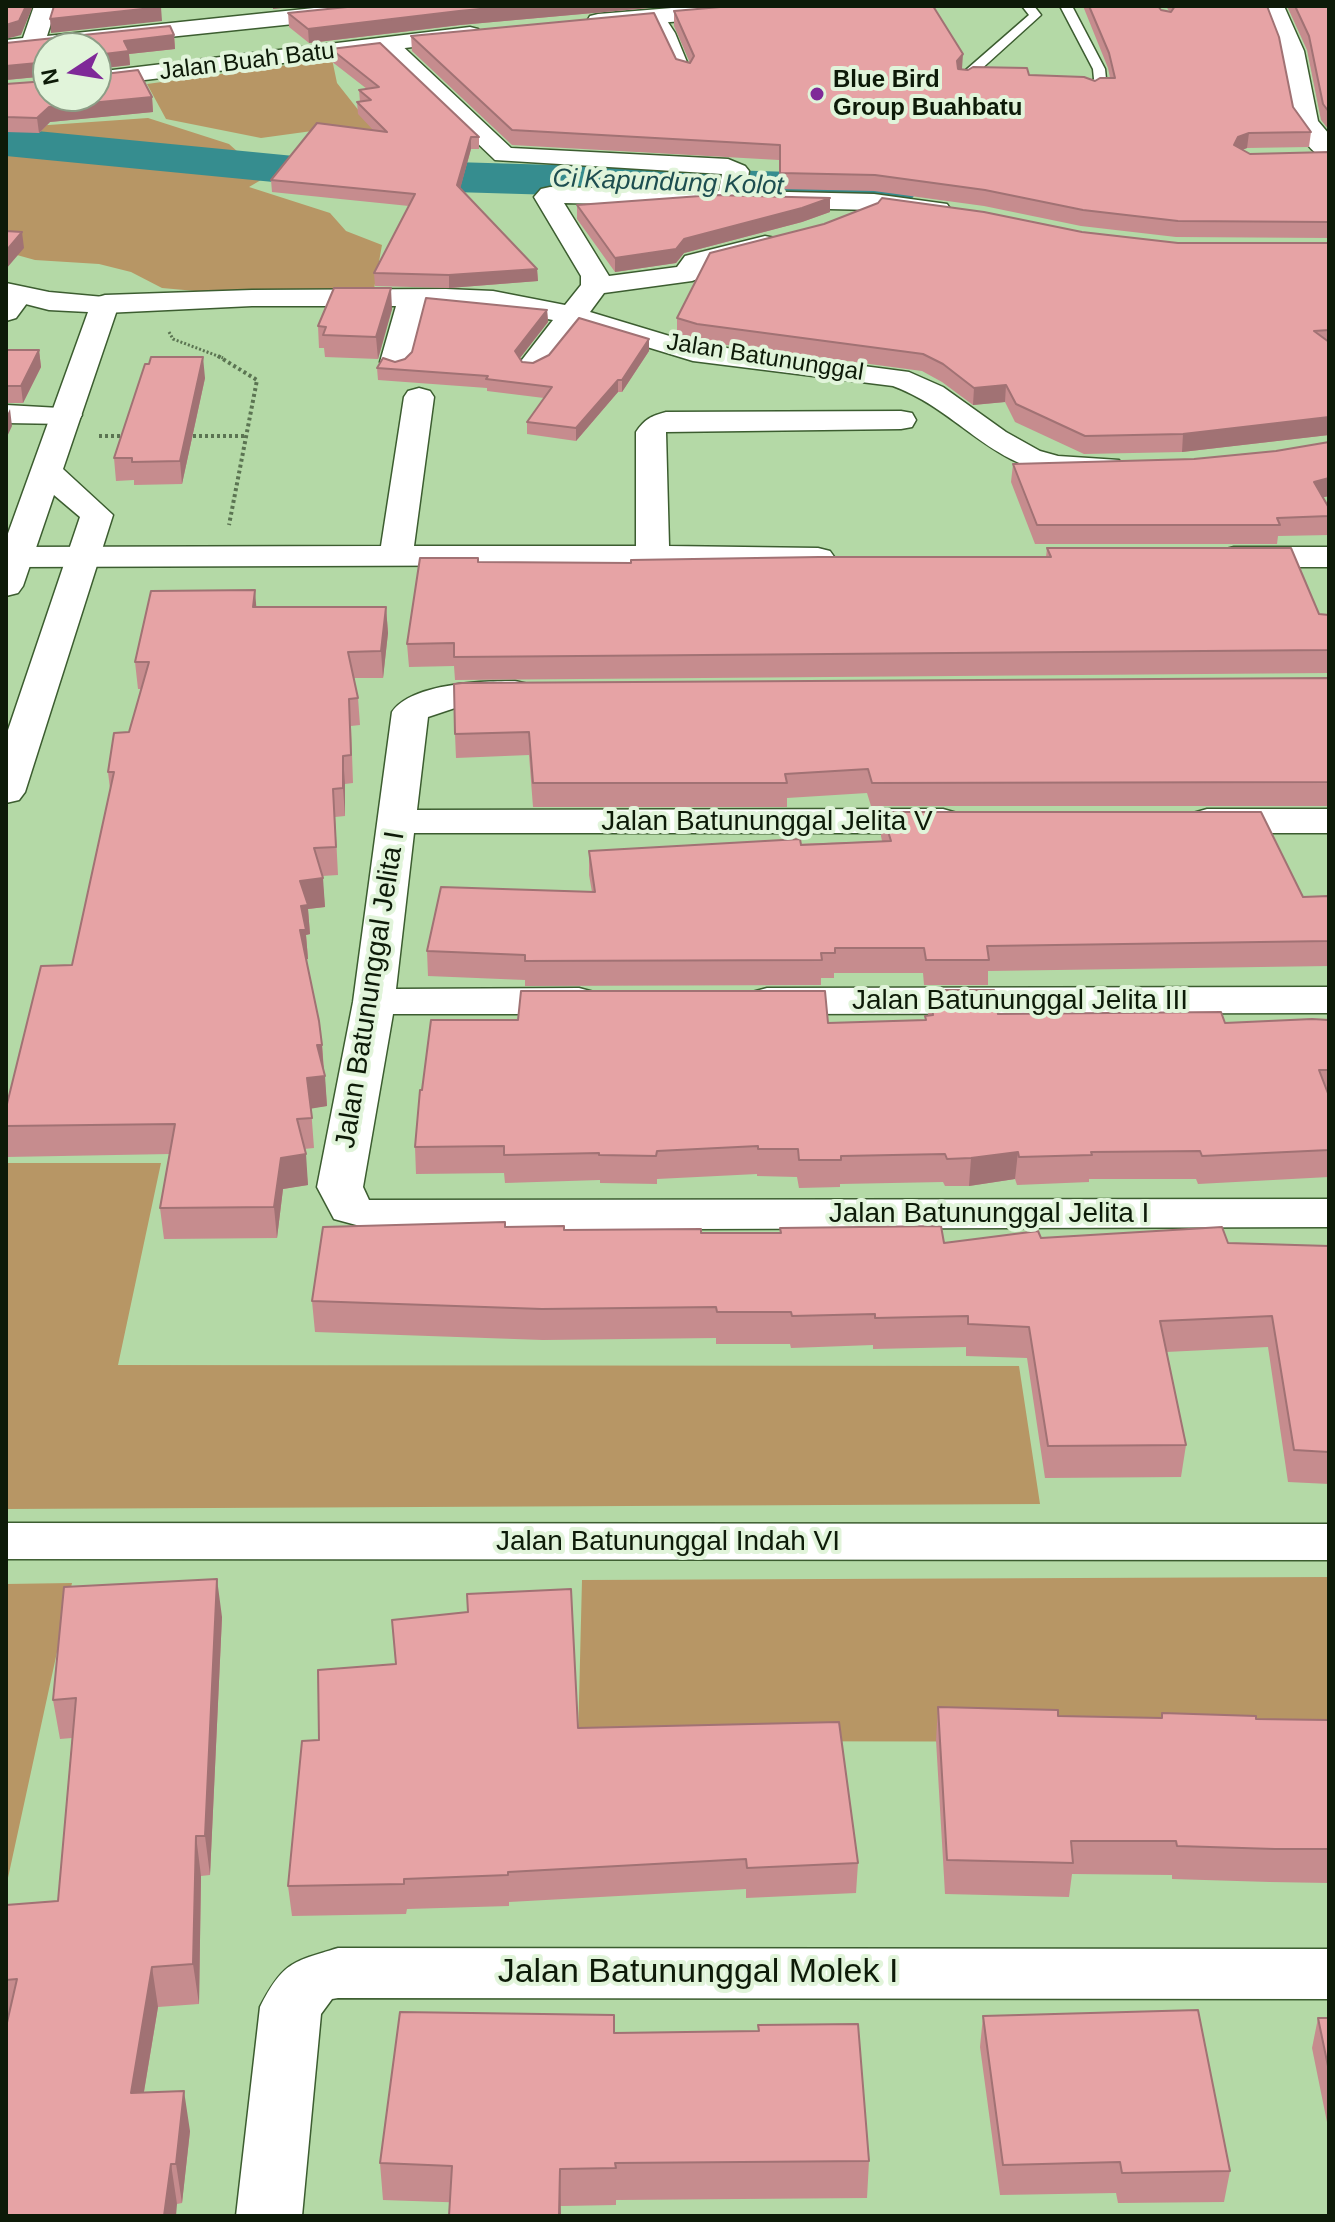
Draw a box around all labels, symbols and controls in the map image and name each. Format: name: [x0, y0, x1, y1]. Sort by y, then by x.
north arrow: [32, 32, 112, 112]
street label: Jalan Buah Batu: [158, 37, 336, 87]
text: N: [36, 66, 64, 87]
place label: Blue Bird Group Buahbatu: [833, 66, 1022, 122]
marker: Blue Bird Group Buahbatu: [808, 85, 826, 103]
water label: Ci Kapundung Kolot: [552, 163, 784, 203]
street label: Jalan Batununggal: [665, 328, 865, 388]
street label: Jalan Batununggal Jelita V: [601, 805, 933, 839]
street label: Jalan Batununggal Jelita I: [329, 829, 413, 1151]
street label: Jalan Batununggal Jelita III: [852, 984, 1188, 1018]
street label: Jalan Batununggal Jelita I: [829, 1197, 1149, 1231]
street label: Jalan Batununggal Indah VI: [496, 1525, 840, 1559]
street label: Jalan Batununggal Molek I: [498, 1953, 898, 1993]

